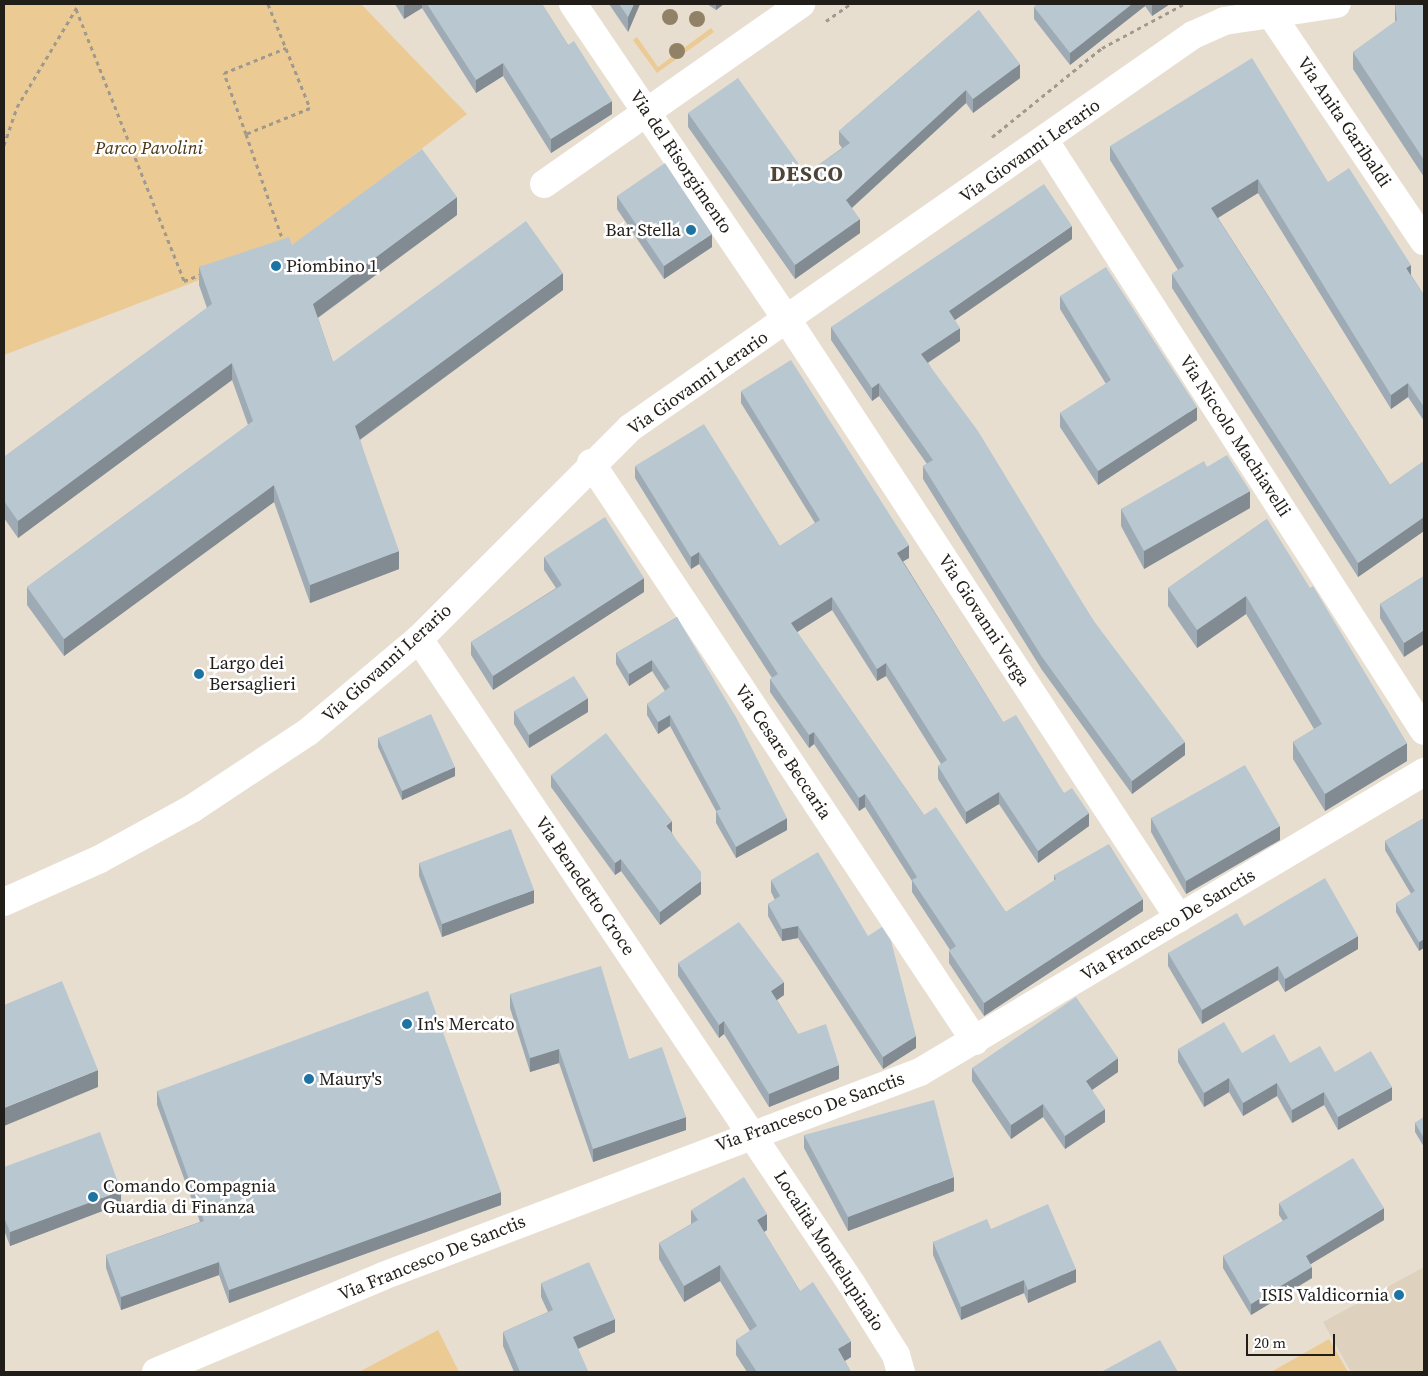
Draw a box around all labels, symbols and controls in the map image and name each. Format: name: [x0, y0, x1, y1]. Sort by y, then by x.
street label: Via Anita Garibaldi: [1292, 53, 1396, 191]
street label: Via del Risorgimento: [625, 86, 737, 238]
street label: Via Giovanni Lerario: [956, 94, 1104, 208]
park label: Parco Pavolini: [95, 137, 203, 159]
district label: DESCO: [769, 161, 845, 187]
place label: Bar Stella: [605, 219, 681, 241]
marker: Bar Stella: [685, 224, 697, 236]
place label: Piombino 1: [286, 255, 378, 277]
marker: Piombino 1: [270, 260, 282, 272]
street label: Via Giovanni Lerario: [624, 326, 772, 440]
street label: Via Niccolo Machiavelli: [1175, 351, 1295, 521]
street label: Via Giovanni Verga: [933, 550, 1035, 690]
street label: Via Giovanni Lerario: [318, 599, 456, 727]
place label: Largo dei Bersaglieri: [209, 653, 296, 696]
marker: Largo dei Bersaglieri: [193, 668, 205, 680]
street label: Via Cesare Beccaria: [730, 681, 836, 823]
street label: Via Benedetto Croce: [531, 812, 639, 960]
street label: Via Francesco De Sanctis: [1077, 864, 1259, 986]
place label: In's Mercato: [417, 1013, 515, 1035]
marker: In's Mercato: [401, 1018, 413, 1030]
place label: Maury's: [319, 1068, 382, 1090]
street label: Via Francesco De Sanctis: [713, 1068, 907, 1156]
marker: Maury's: [303, 1073, 315, 1085]
street label: Località Montelupinaio: [769, 1167, 889, 1335]
place label: Comando Compagnia Guardia di Finanza: [103, 1176, 276, 1218]
marker: Comando Compagnia Guardia di Finanza: [87, 1191, 99, 1203]
street label: Via Francesco De Sanctis: [335, 1211, 529, 1305]
place label: ISIS Valdicornia: [1261, 1284, 1389, 1306]
marker: ISIS Valdicornia: [1393, 1289, 1405, 1301]
scale bar: [1248, 1324, 1337, 1356]
text: 20 m: [1254, 1332, 1286, 1353]

